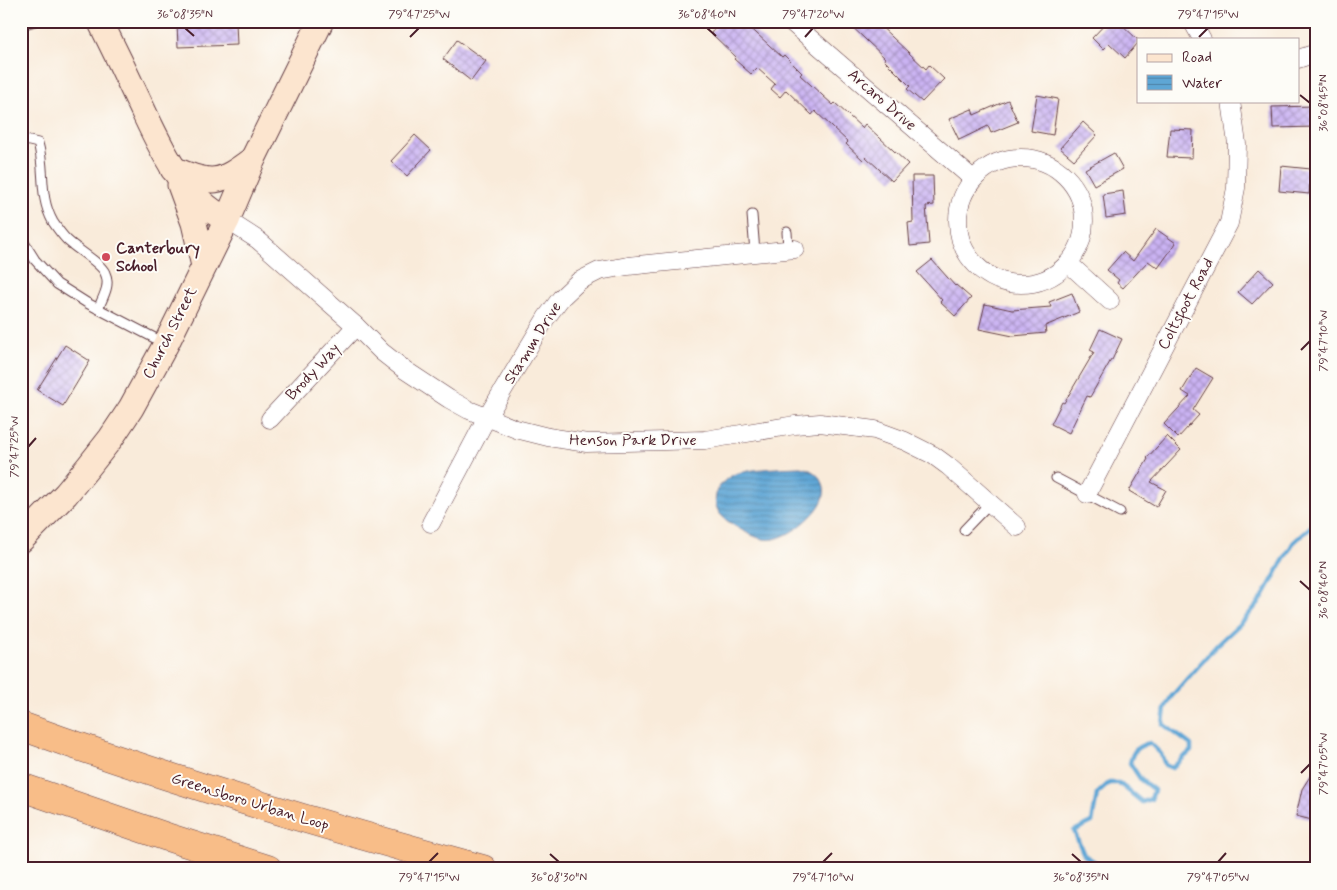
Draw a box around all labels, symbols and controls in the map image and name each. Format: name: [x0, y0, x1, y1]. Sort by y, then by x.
text: 36°08'35"N: [157, 7, 213, 23]
text: 79°47'25"W: [388, 7, 450, 23]
text: 36°08'40"N: [678, 7, 736, 23]
text: 79°47'20"W: [782, 7, 844, 23]
text: 79°47'15"W: [1177, 7, 1239, 23]
legend: [1137, 38, 1300, 102]
text: Road: [1182, 48, 1212, 68]
street label: Arcaro Drive: [843, 64, 921, 136]
text: Water: [1182, 74, 1222, 94]
text: 36°08'45"N: [1316, 74, 1332, 132]
place label: Canterbury School: [116, 238, 200, 277]
marker: Canterbury School: [100, 251, 112, 263]
street label: Coltsfoot Road: [1153, 254, 1221, 354]
street label: Church Street: [138, 283, 202, 383]
street label: Stamm Drive: [499, 298, 567, 388]
text: 79°47'10"W: [1316, 310, 1332, 372]
street label: Brody Way: [281, 339, 345, 405]
text: 79°47'25"W: [7, 416, 23, 478]
street label: Henson Park Drive: [569, 430, 697, 451]
text: 36°08'40"N: [1316, 561, 1332, 619]
text: 79°47'05"W: [1316, 733, 1332, 795]
street label: Greensboro Urban Loop: [168, 768, 332, 836]
text: 79°47'15"W: [398, 870, 460, 886]
text: 36°08'30"N: [531, 870, 587, 886]
text: 79°47'10"W: [792, 870, 854, 886]
text: 36°08'35"N: [1053, 870, 1109, 886]
text: 79°47'05"W: [1187, 870, 1249, 886]

